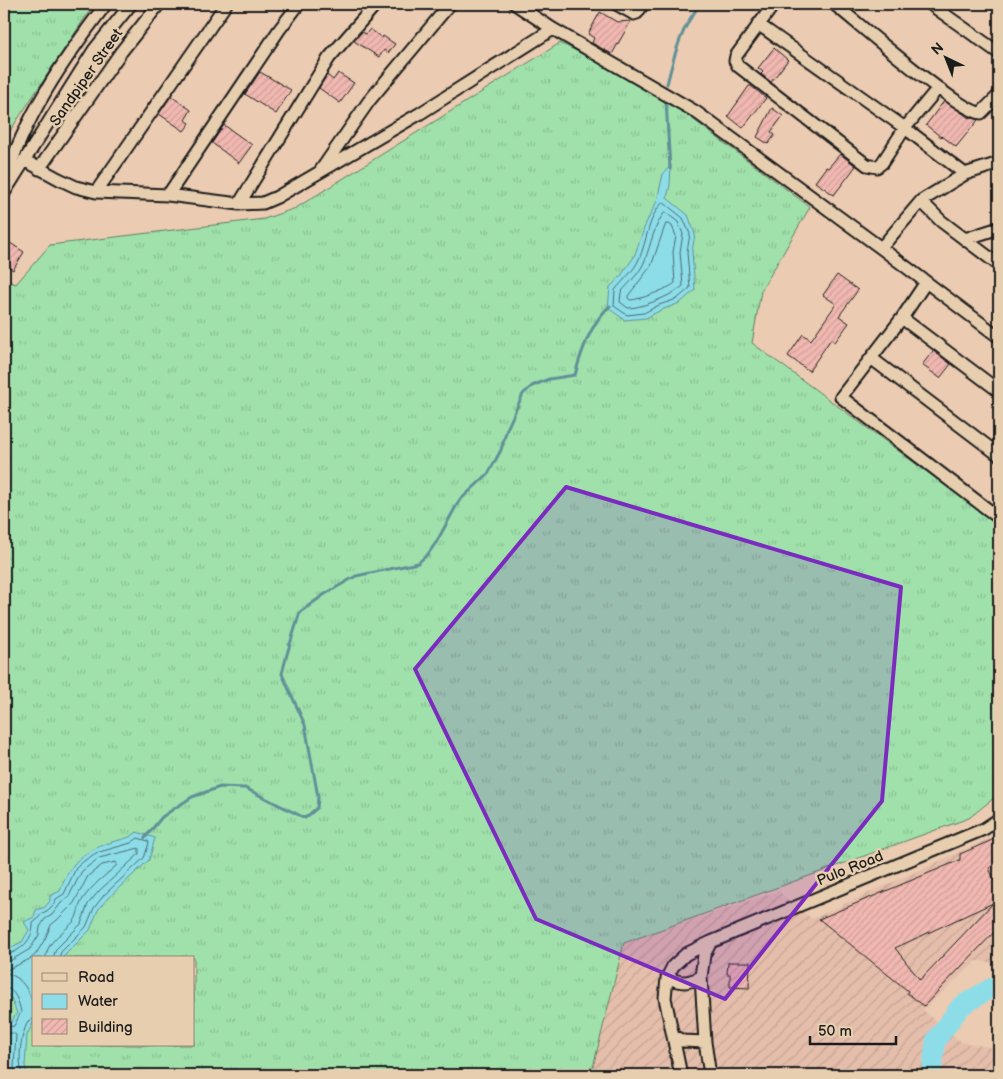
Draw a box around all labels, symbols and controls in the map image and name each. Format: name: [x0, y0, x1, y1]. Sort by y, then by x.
street label: Sandpiper Street: [46, 25, 127, 130]
north arrow: [920, 32, 970, 82]
text: N: [928, 39, 947, 59]
street label: Pulo Road: [814, 847, 886, 890]
legend: [32, 956, 195, 1046]
text: Road: [78, 968, 114, 987]
text: Water: [78, 992, 118, 1011]
scale bar: [810, 1014, 897, 1046]
text: Building: [78, 1018, 133, 1037]
text: 50 m: [818, 1022, 852, 1041]

